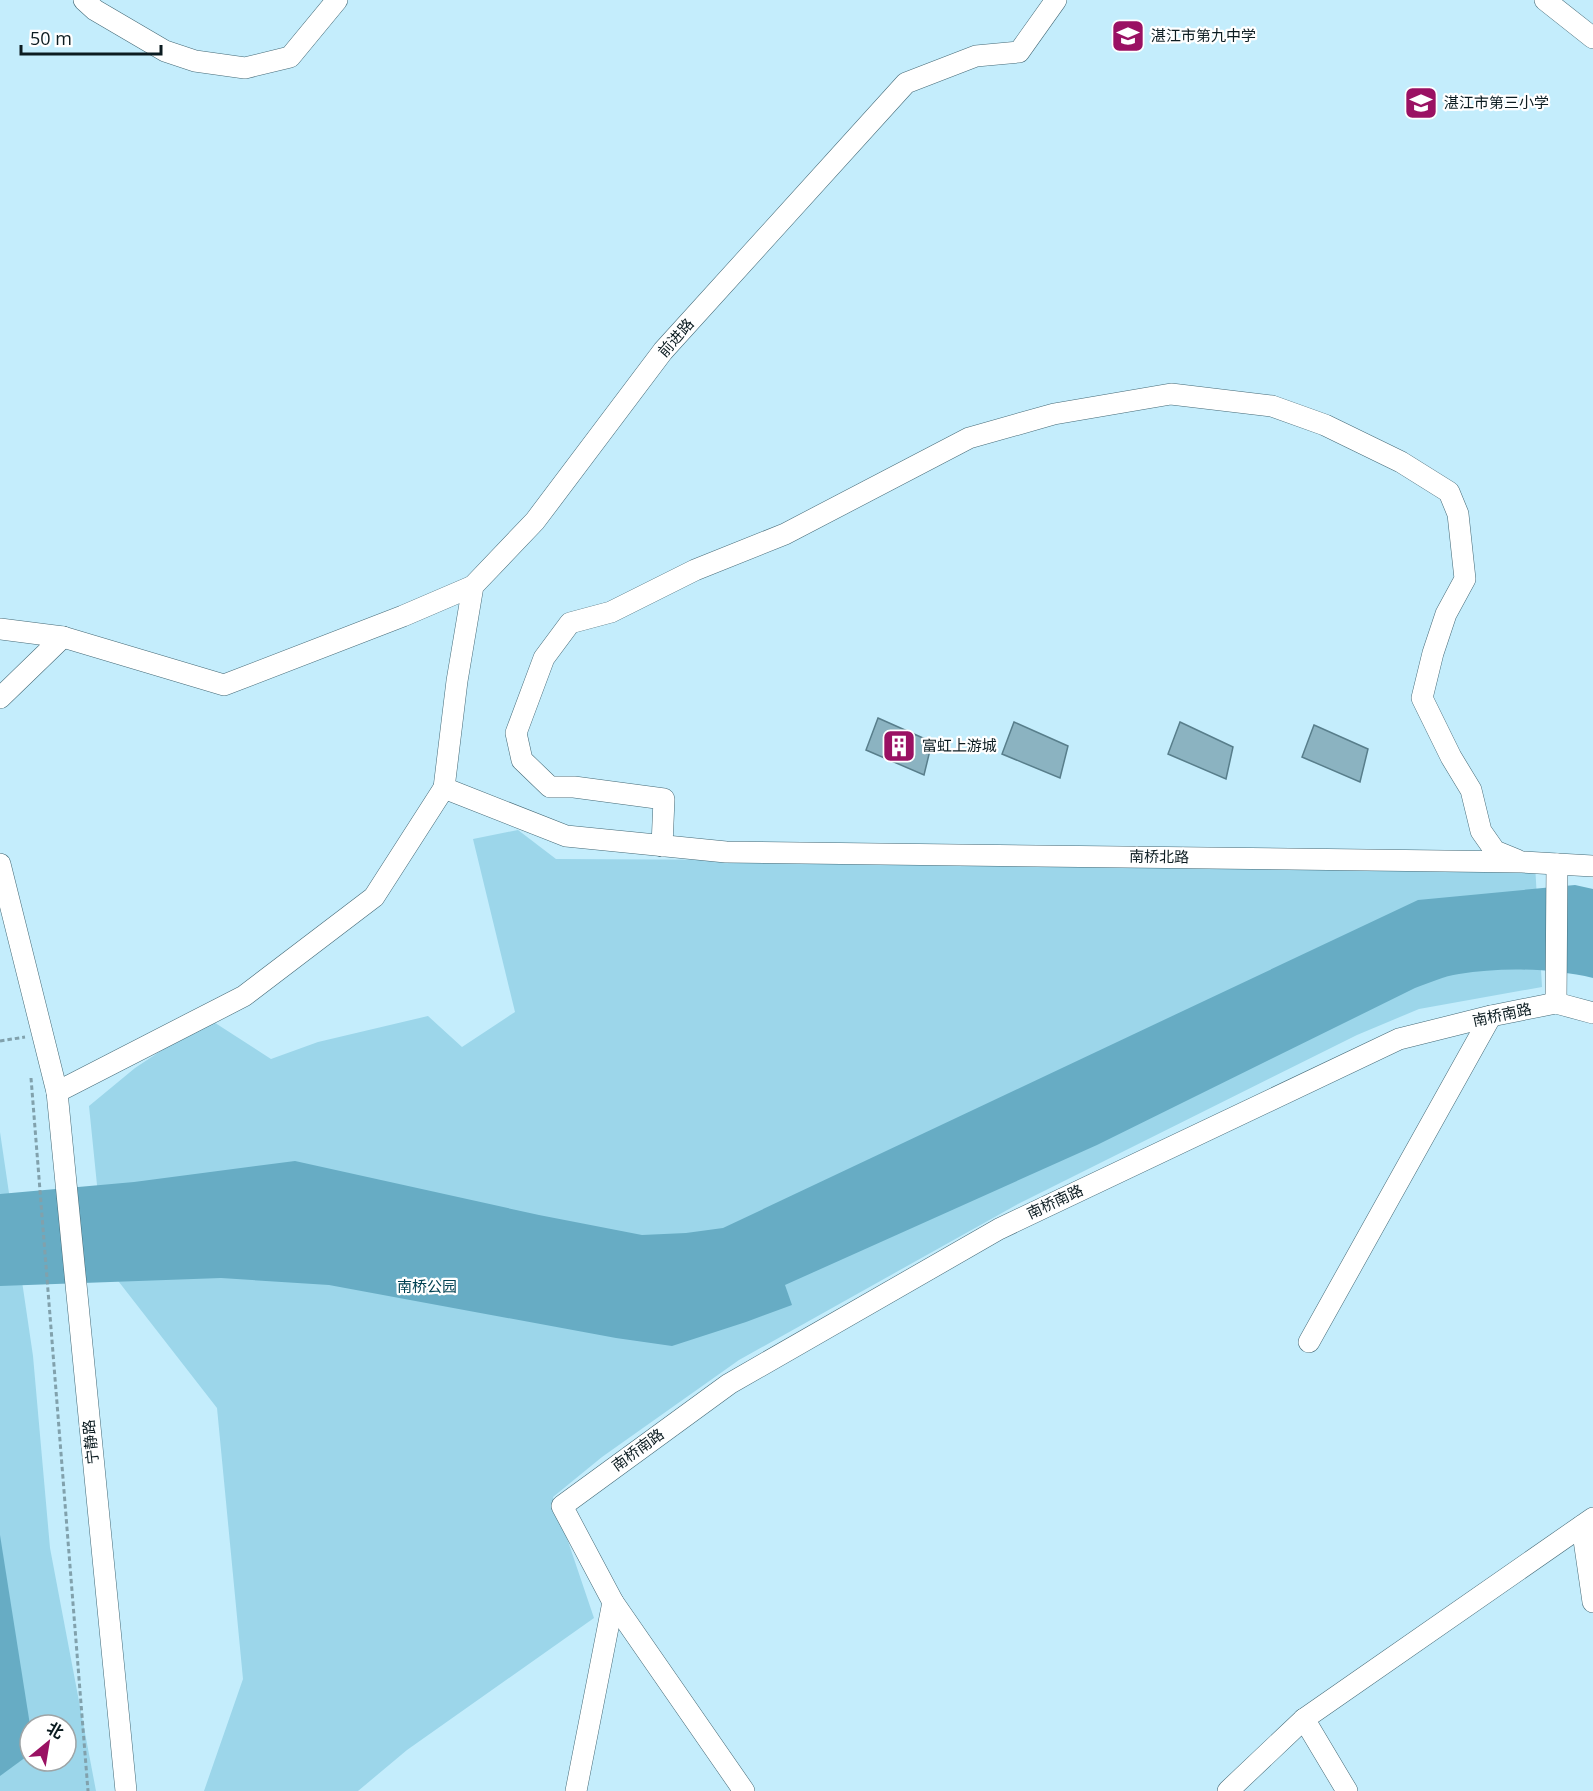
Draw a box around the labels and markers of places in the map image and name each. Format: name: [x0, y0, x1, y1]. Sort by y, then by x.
school or university icon: 湛江市第九中学: [1110, 18, 1146, 54]
place label: 湛江市第九中学: [1151, 25, 1256, 45]
school or university icon: 湛江市第三小学: [1403, 85, 1439, 121]
place label: 湛江市第三小学: [1444, 92, 1549, 112]
building icon: 富虹上游城: [881, 728, 917, 764]
place label: 富虹上游城: [922, 735, 997, 755]

